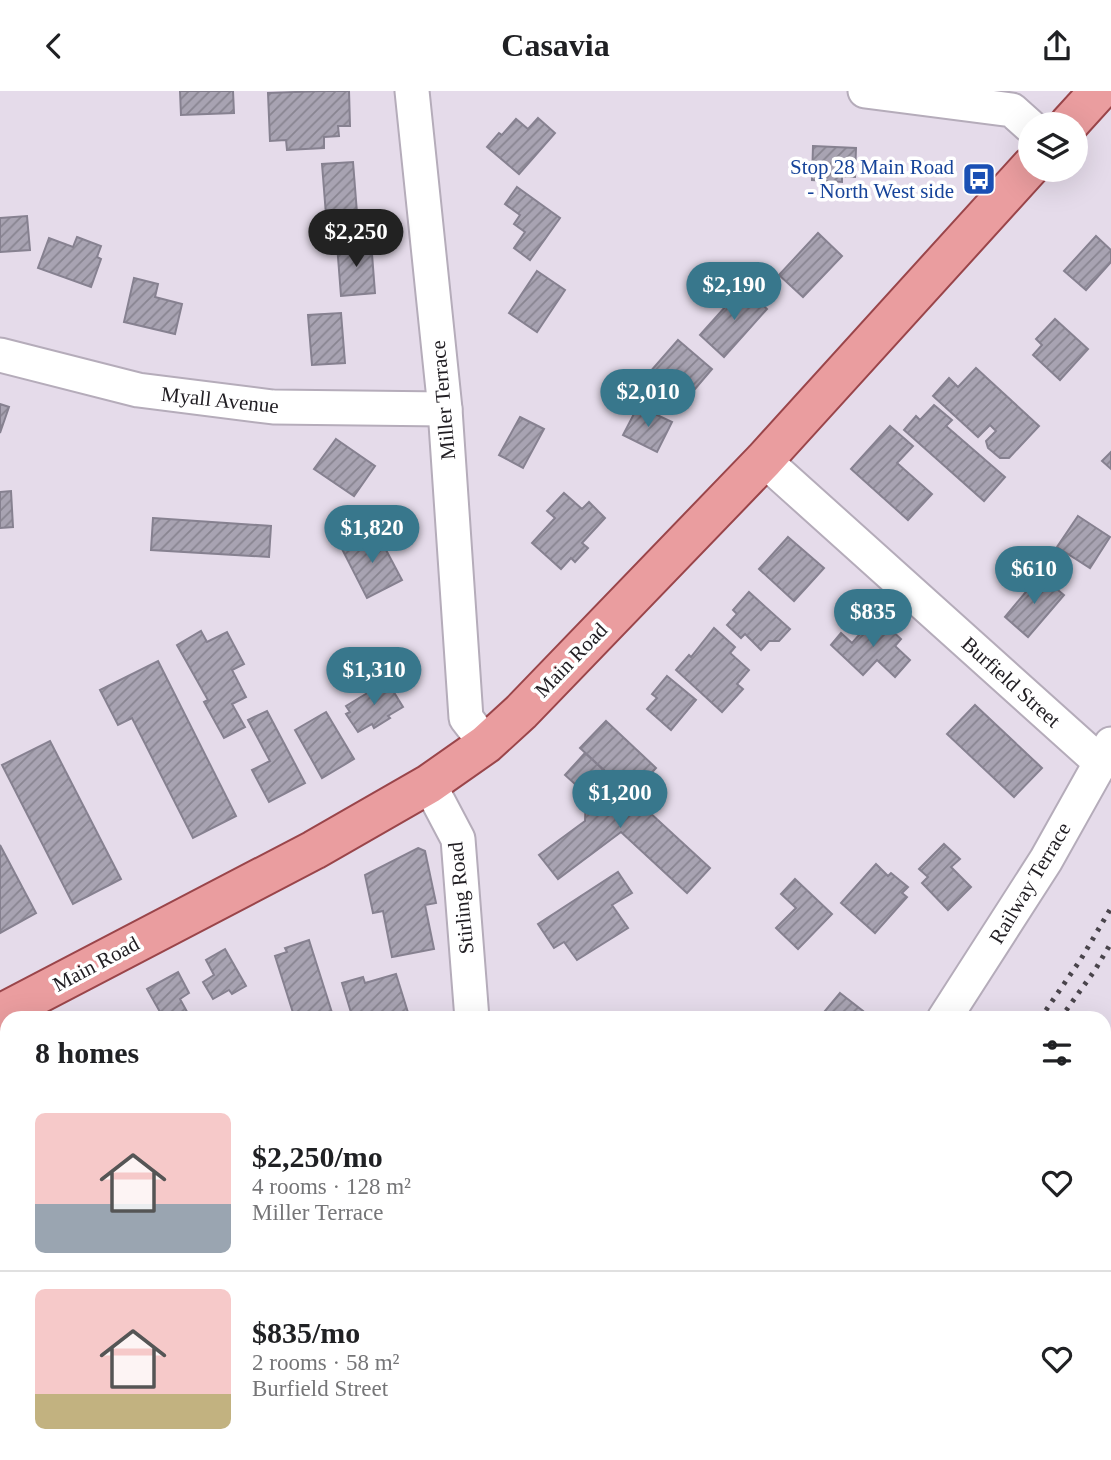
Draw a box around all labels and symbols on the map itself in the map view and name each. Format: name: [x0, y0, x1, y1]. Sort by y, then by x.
place label: Stop 28 Main Road - North West side: [790, 155, 954, 203]
bus stop icon: Stop 28 Main Road - North West side: [960, 160, 998, 198]
pin: $2,250: [299, 209, 413, 269]
pin: $2,190: [677, 263, 791, 322]
street label: Miller Terrace: [426, 339, 460, 461]
pin: $2,010: [591, 369, 705, 429]
street label: Myall Avenue: [160, 382, 280, 418]
pin: $1,820: [315, 505, 429, 565]
pin: $610: [993, 547, 1075, 606]
pin: $835: [832, 589, 914, 649]
street label: Main Road: [530, 618, 613, 702]
street label: Burfield Street: [957, 632, 1065, 733]
pin: $1,310: [317, 647, 431, 707]
pin: $1,200: [563, 771, 677, 830]
street label: Railway Terrace: [984, 818, 1076, 948]
street label: Stirling Road: [443, 840, 479, 955]
street label: Main Road: [49, 931, 144, 997]

